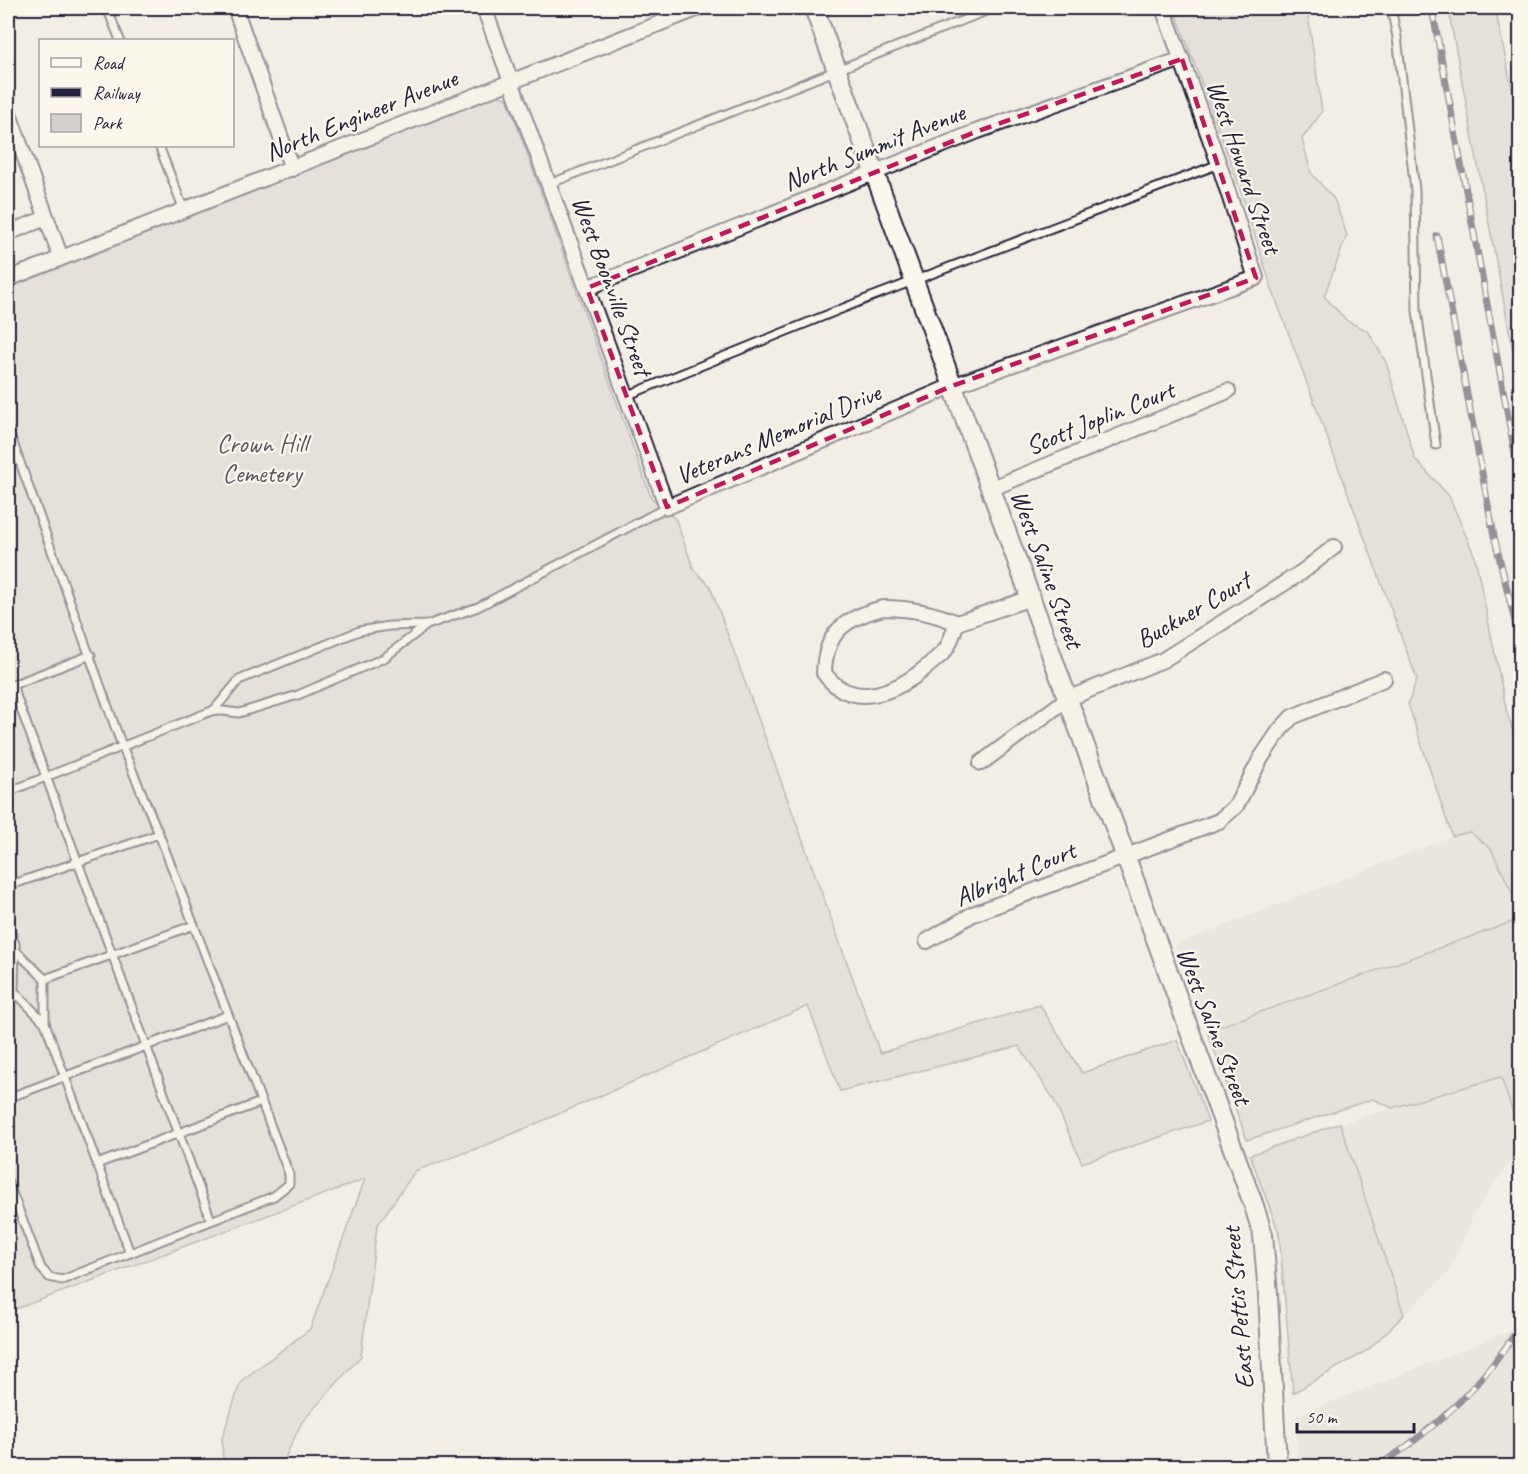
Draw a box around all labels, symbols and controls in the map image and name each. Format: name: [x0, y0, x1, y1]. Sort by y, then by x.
legend: [39, 39, 234, 147]
text: Road: [93, 52, 126, 74]
street label: North Engineer Avenue: [260, 61, 463, 169]
street label: West Howard Street: [1199, 76, 1290, 260]
text: Railway: [93, 82, 141, 104]
street label: North Summit Avenue: [778, 95, 971, 198]
text: Park: [93, 112, 123, 134]
street label: West Boonville Street: [564, 192, 661, 383]
street label: Scott Joplin Court: [1021, 372, 1181, 463]
street label: Veterans Memorial Drive: [671, 375, 887, 492]
park label: Crown Hill Cemetery: [217, 427, 312, 490]
street label: West Saline Street: [1003, 485, 1092, 655]
street label: Buckner Court: [1130, 562, 1259, 656]
street label: Albright Court: [950, 833, 1083, 914]
street label: West Saline Street: [1169, 943, 1260, 1112]
street label: East Pettis Street: [1214, 1223, 1262, 1390]
scale bar: [1297, 1396, 1414, 1434]
text: 50 m: [1306, 1406, 1339, 1428]

